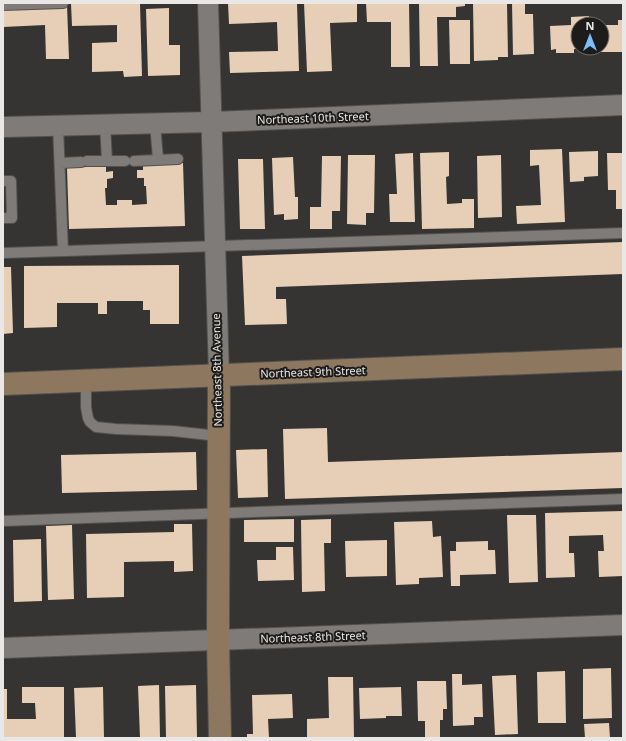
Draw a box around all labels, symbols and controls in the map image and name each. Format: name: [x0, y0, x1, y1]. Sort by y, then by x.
north arrow: [570, 16, 610, 56]
text: N: [586, 18, 594, 33]
street label: Northeast 10th Street: [257, 108, 369, 127]
street label: Northeast 8th Avenue: [208, 313, 225, 427]
street label: Northeast 9th Street: [260, 362, 366, 381]
street label: Northeast 8th Street: [260, 627, 366, 646]

